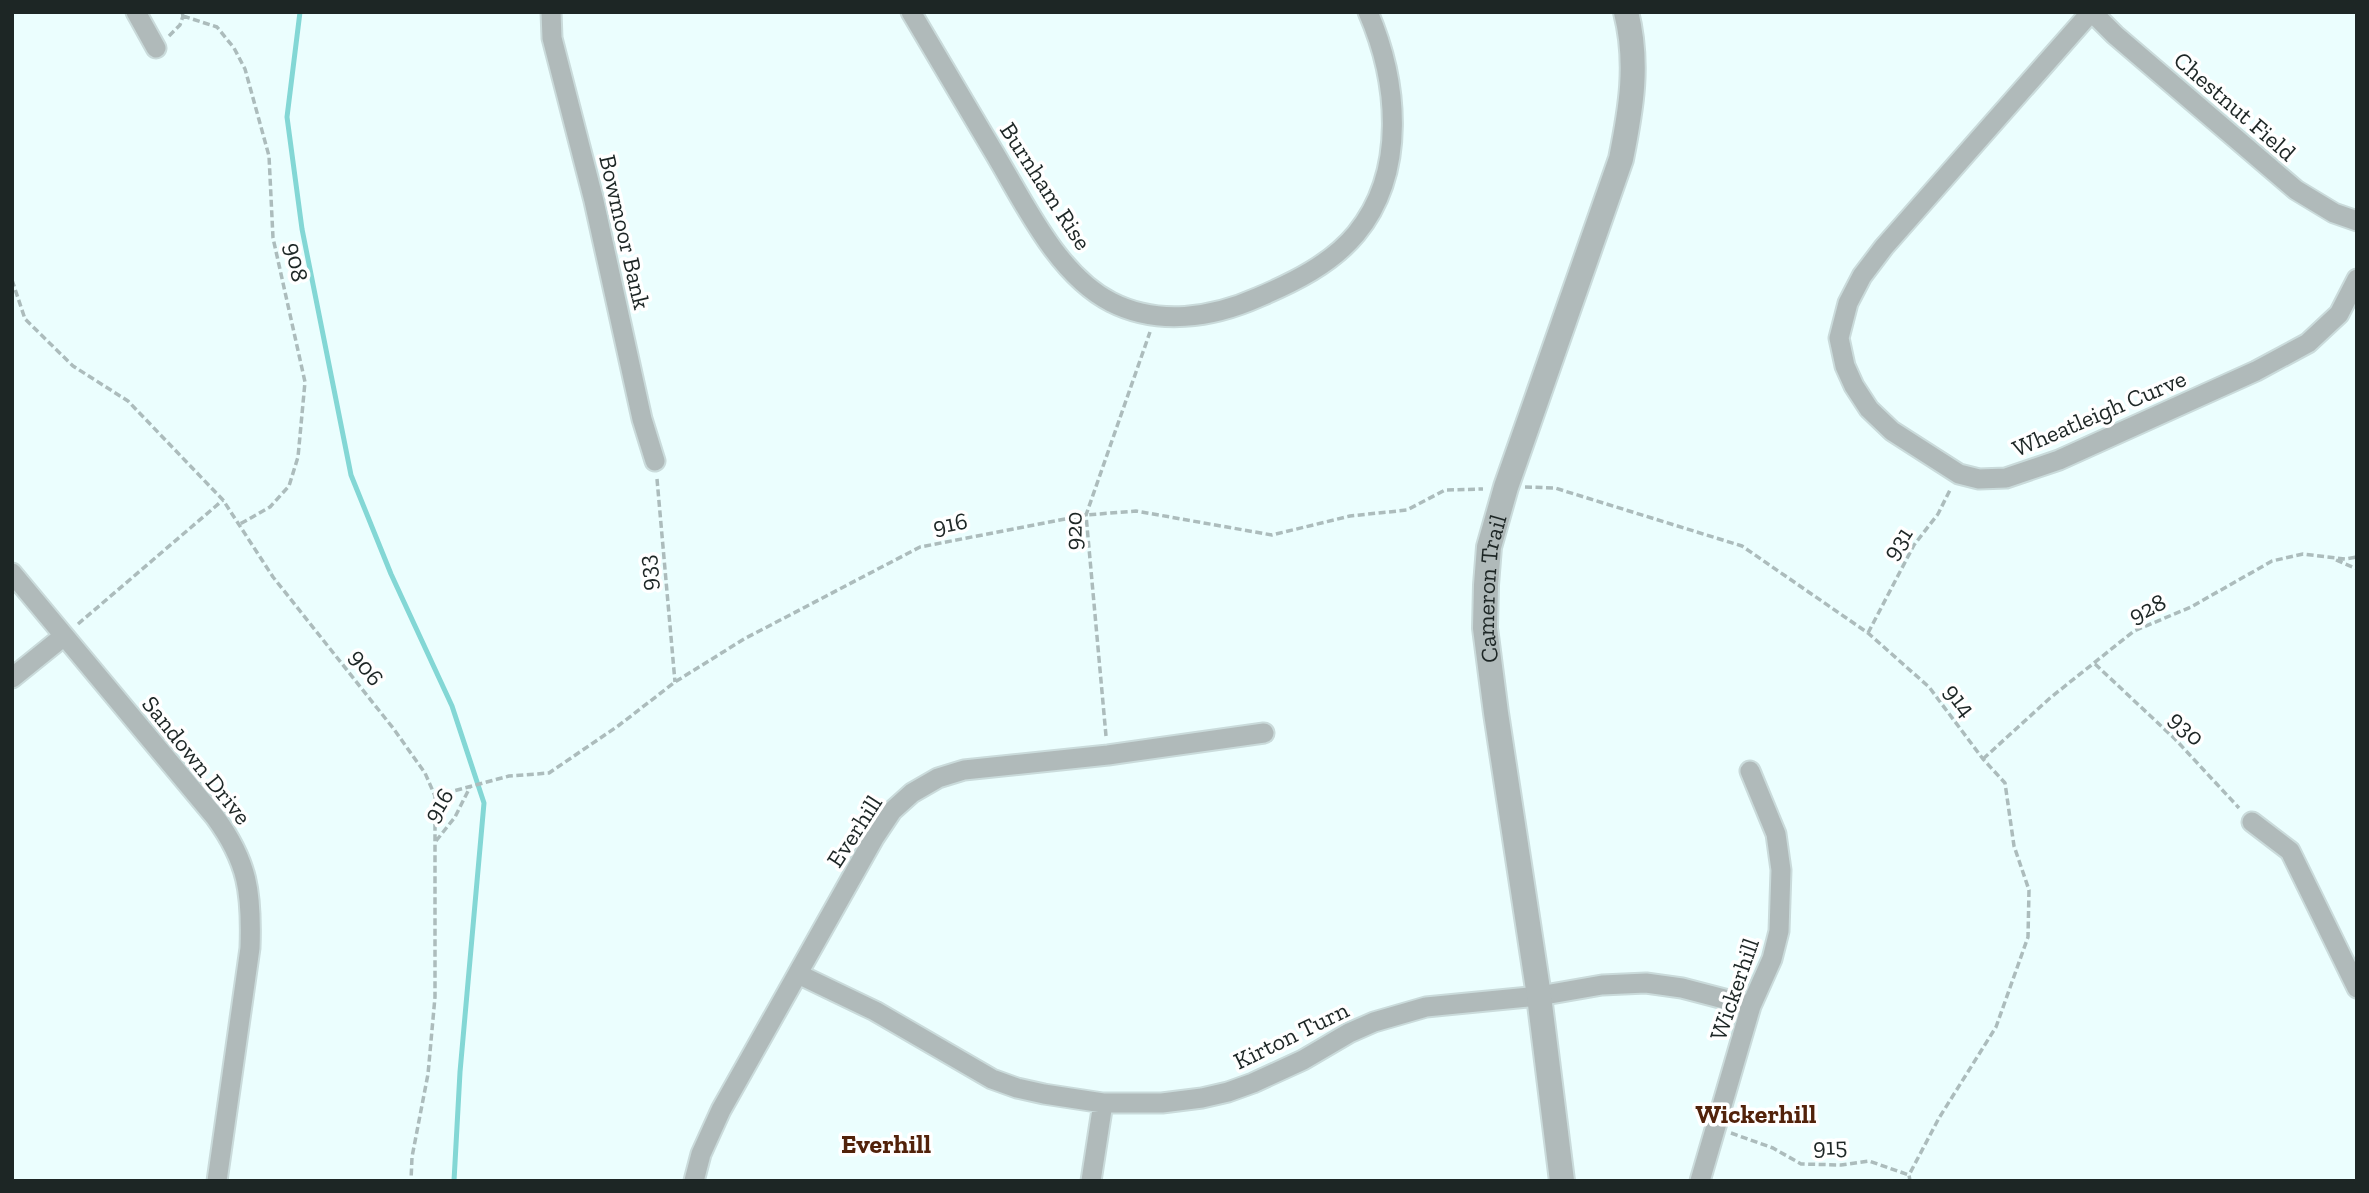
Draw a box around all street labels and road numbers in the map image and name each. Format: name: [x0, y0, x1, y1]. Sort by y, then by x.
street label: Chestnut Field: [2168, 45, 2302, 167]
street label: Burnham Rise: [994, 117, 1098, 255]
street label: Bowmoor Bank: [593, 152, 657, 313]
street label: 908: [279, 240, 315, 284]
street label: Wheatleigh Curve: [2008, 363, 2190, 463]
street label: 916: [930, 505, 970, 541]
street label: 920: [1058, 511, 1088, 551]
street label: Cameron Trail: [1470, 511, 1512, 665]
street label: 931: [1876, 521, 1918, 565]
street label: 933: [631, 554, 663, 592]
street label: 928: [2124, 587, 2170, 629]
street label: 906: [343, 643, 391, 691]
street label: 914: [1938, 677, 1982, 723]
street label: Sandown Drive: [136, 690, 258, 830]
street label: 930: [2163, 704, 2211, 752]
street label: 916: [417, 783, 459, 827]
street label: Everhill: [820, 790, 888, 872]
street label: Wickerhill: [1703, 934, 1765, 1044]
street label: Kirton Turn: [1229, 995, 1353, 1075]
street label: 915: [1812, 1131, 1848, 1161]

